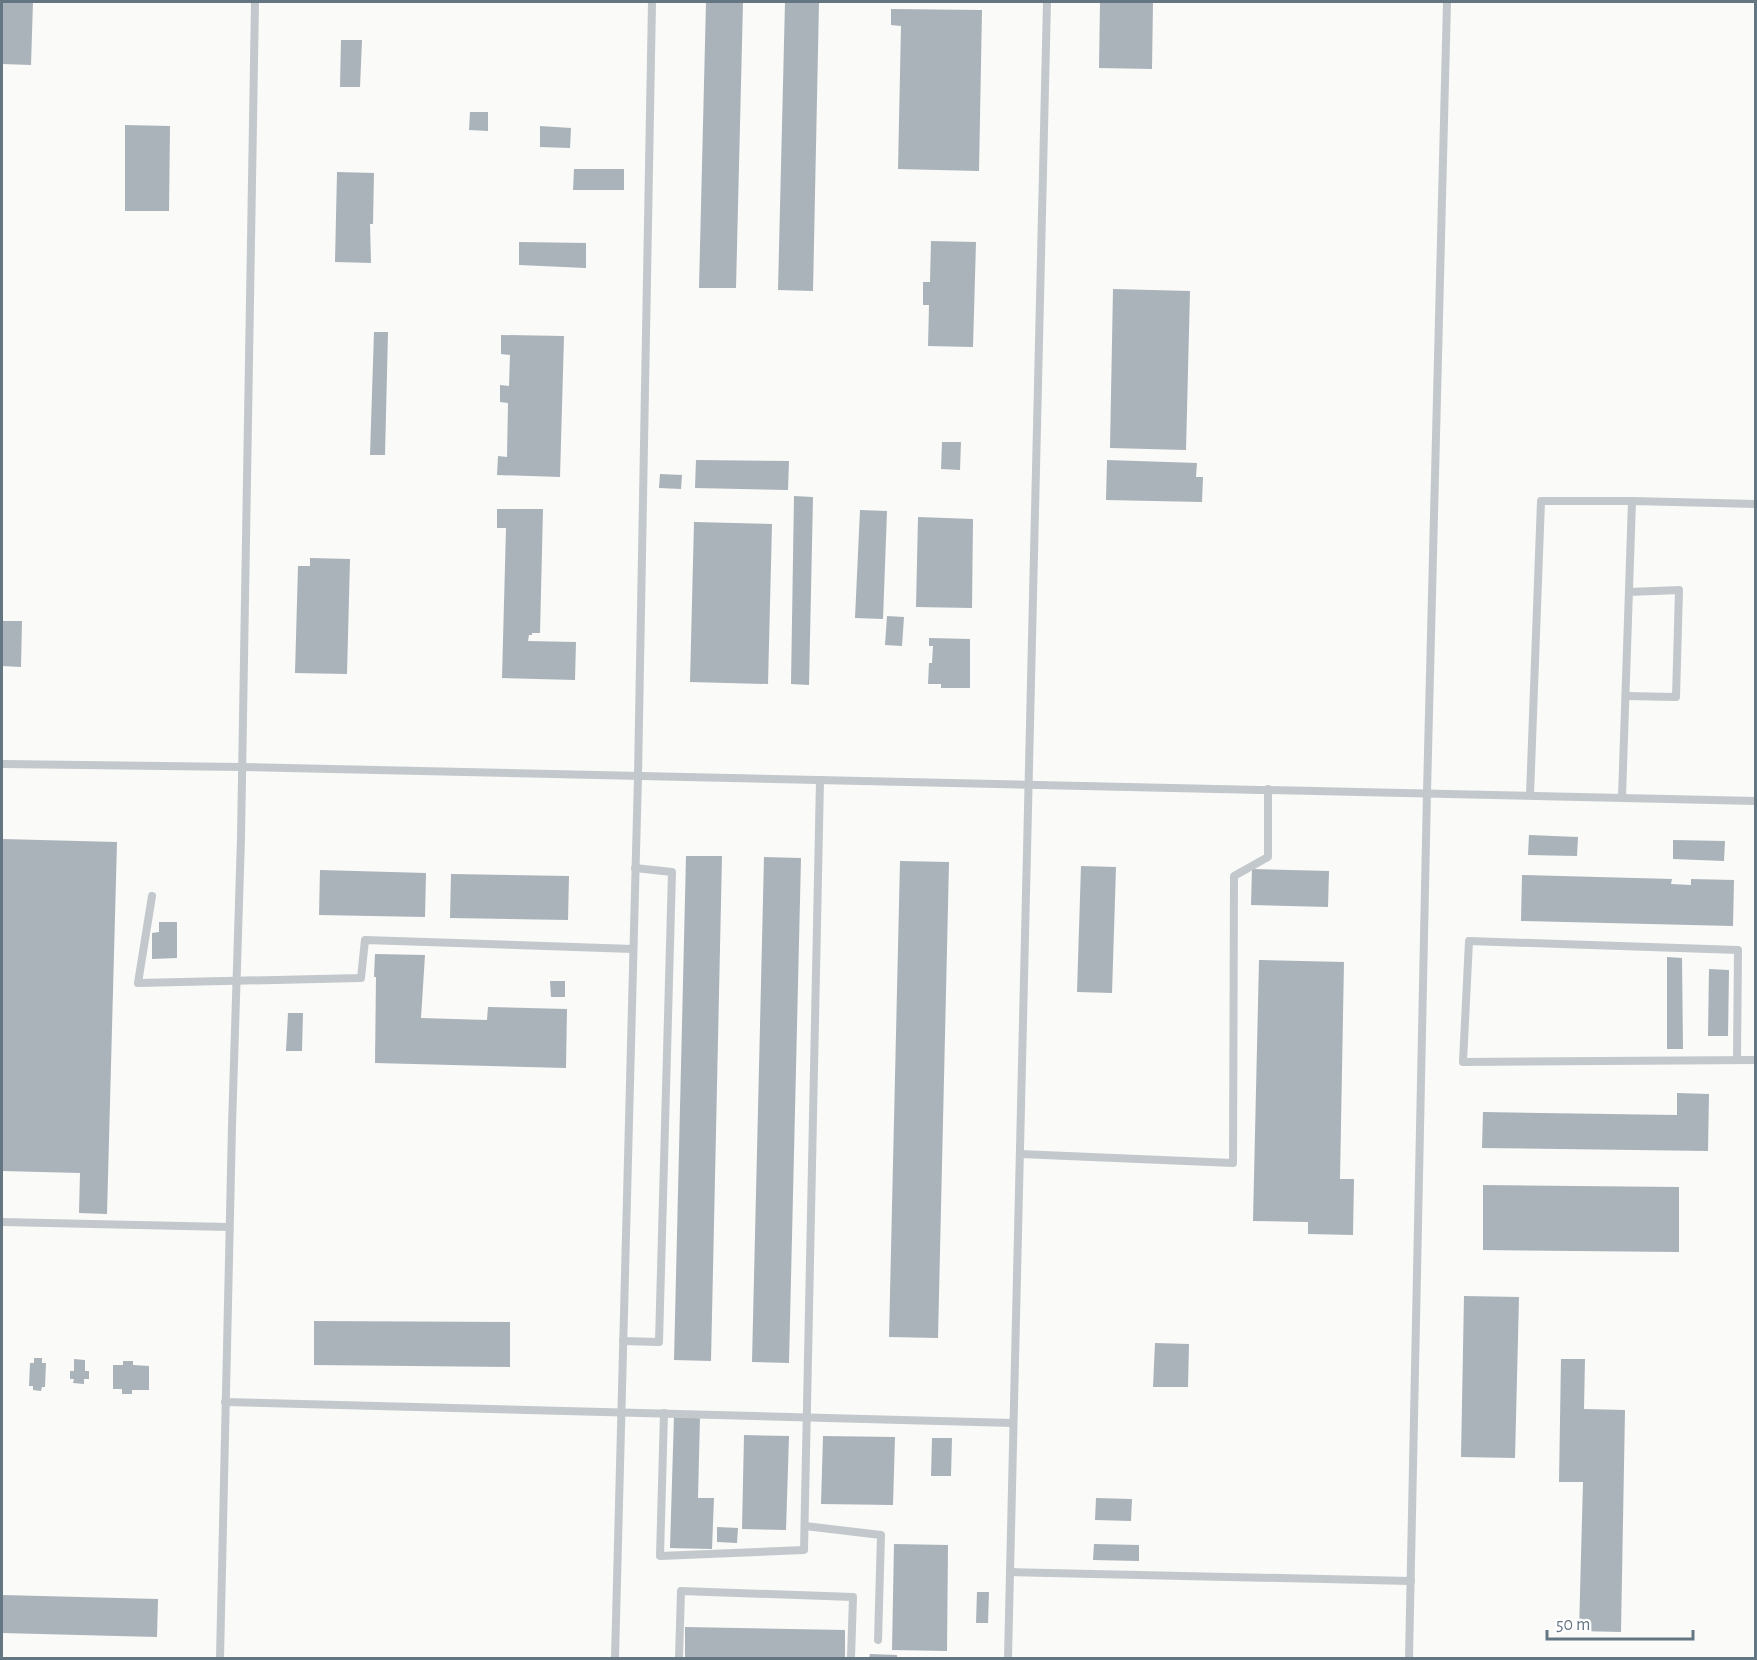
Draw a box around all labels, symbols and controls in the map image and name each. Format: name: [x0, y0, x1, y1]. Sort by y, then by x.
scale bar: [1547, 1603, 1692, 1641]
text: 50 m: [1556, 1616, 1590, 1634]

